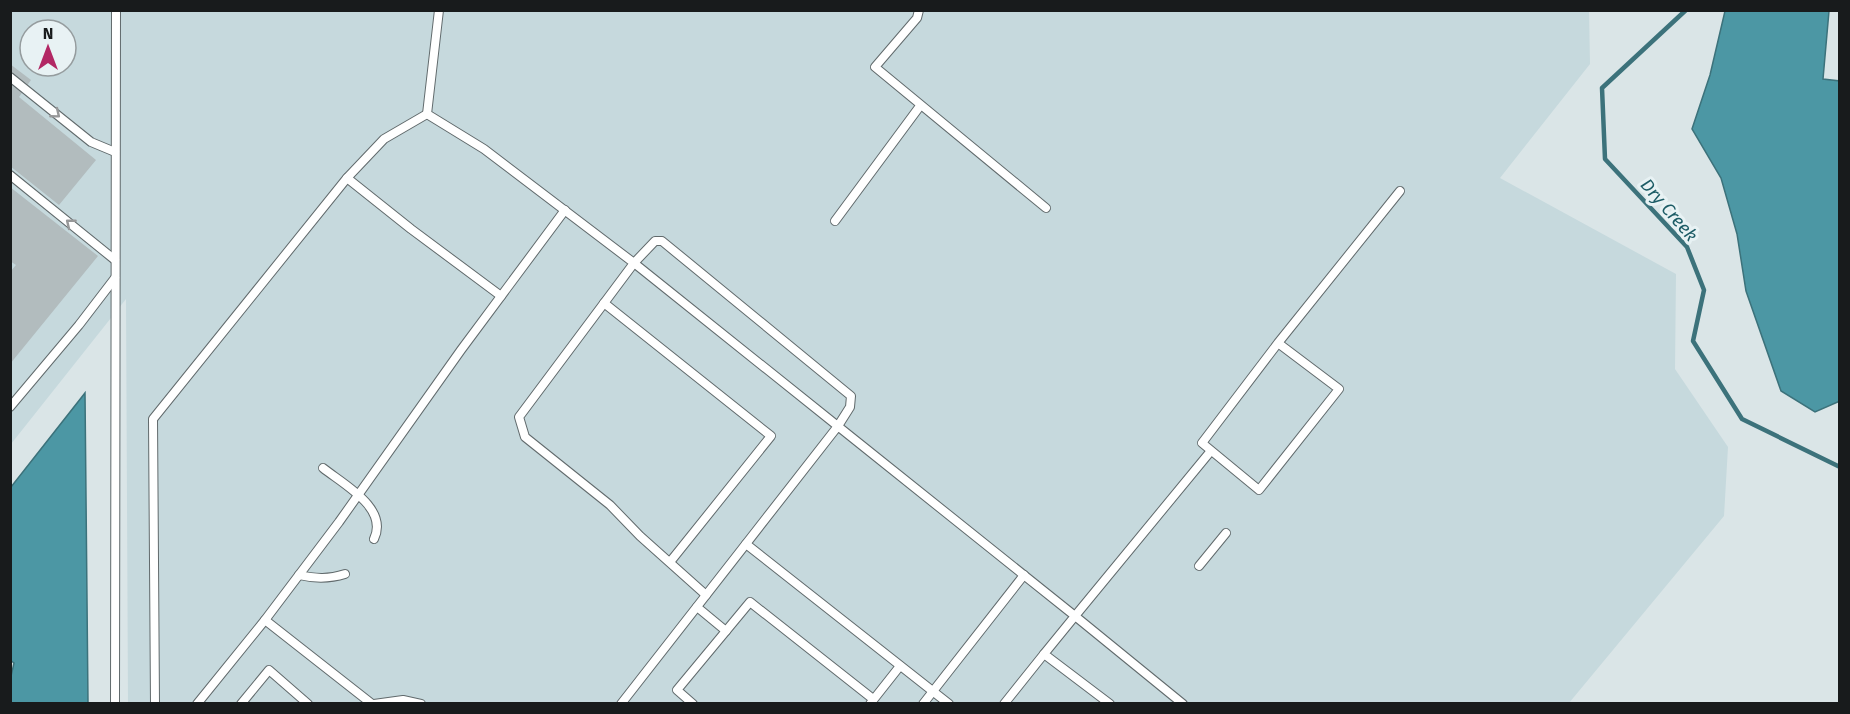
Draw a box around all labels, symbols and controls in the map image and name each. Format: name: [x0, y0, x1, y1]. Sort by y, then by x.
north arrow: [18, 18, 78, 78]
text: N: [43, 24, 53, 43]
one-way arrow: [49, 106, 60, 117]
water label: Dry Creek: [1636, 174, 1702, 246]
one-way arrow: [65, 219, 76, 230]

